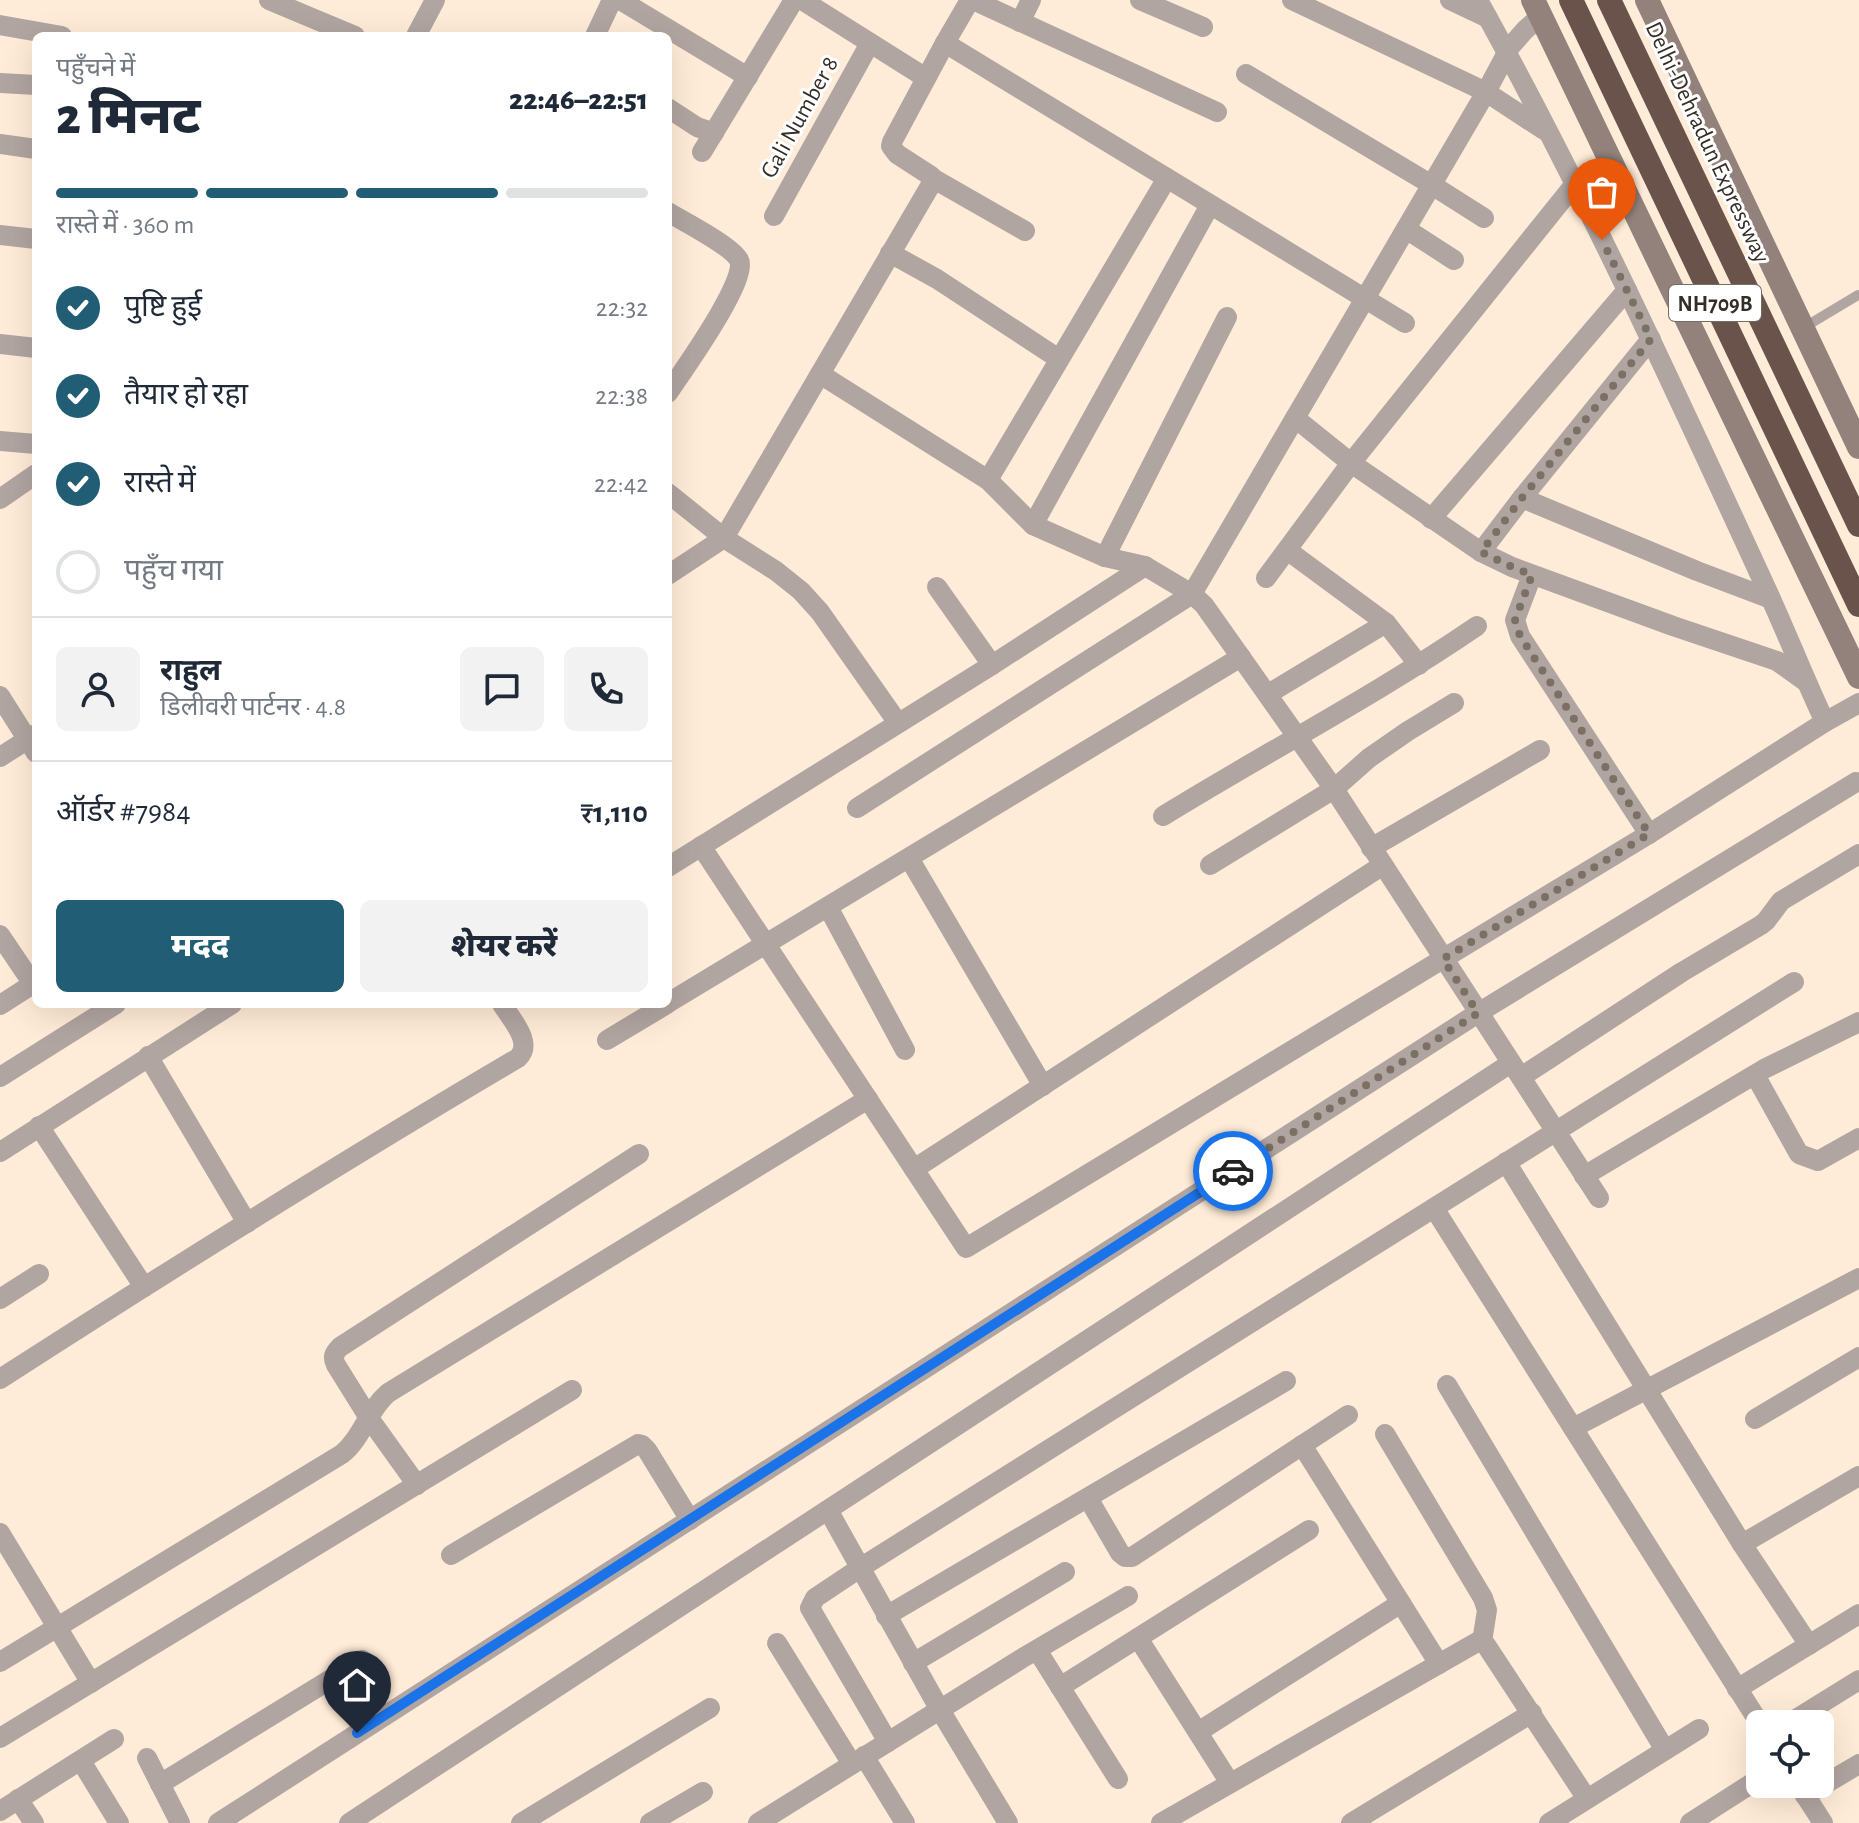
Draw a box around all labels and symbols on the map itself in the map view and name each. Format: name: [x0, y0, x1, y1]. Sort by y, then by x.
street label: Delhi-Dehradun Expressway: [1641, 18, 1774, 267]
street label: Gali Number 8: [757, 53, 843, 182]
pin: [1568, 158, 1636, 240]
road number: NH709B: [1669, 285, 1761, 321]
courier: [1193, 1131, 1273, 1211]
pin: [323, 1651, 391, 1733]

